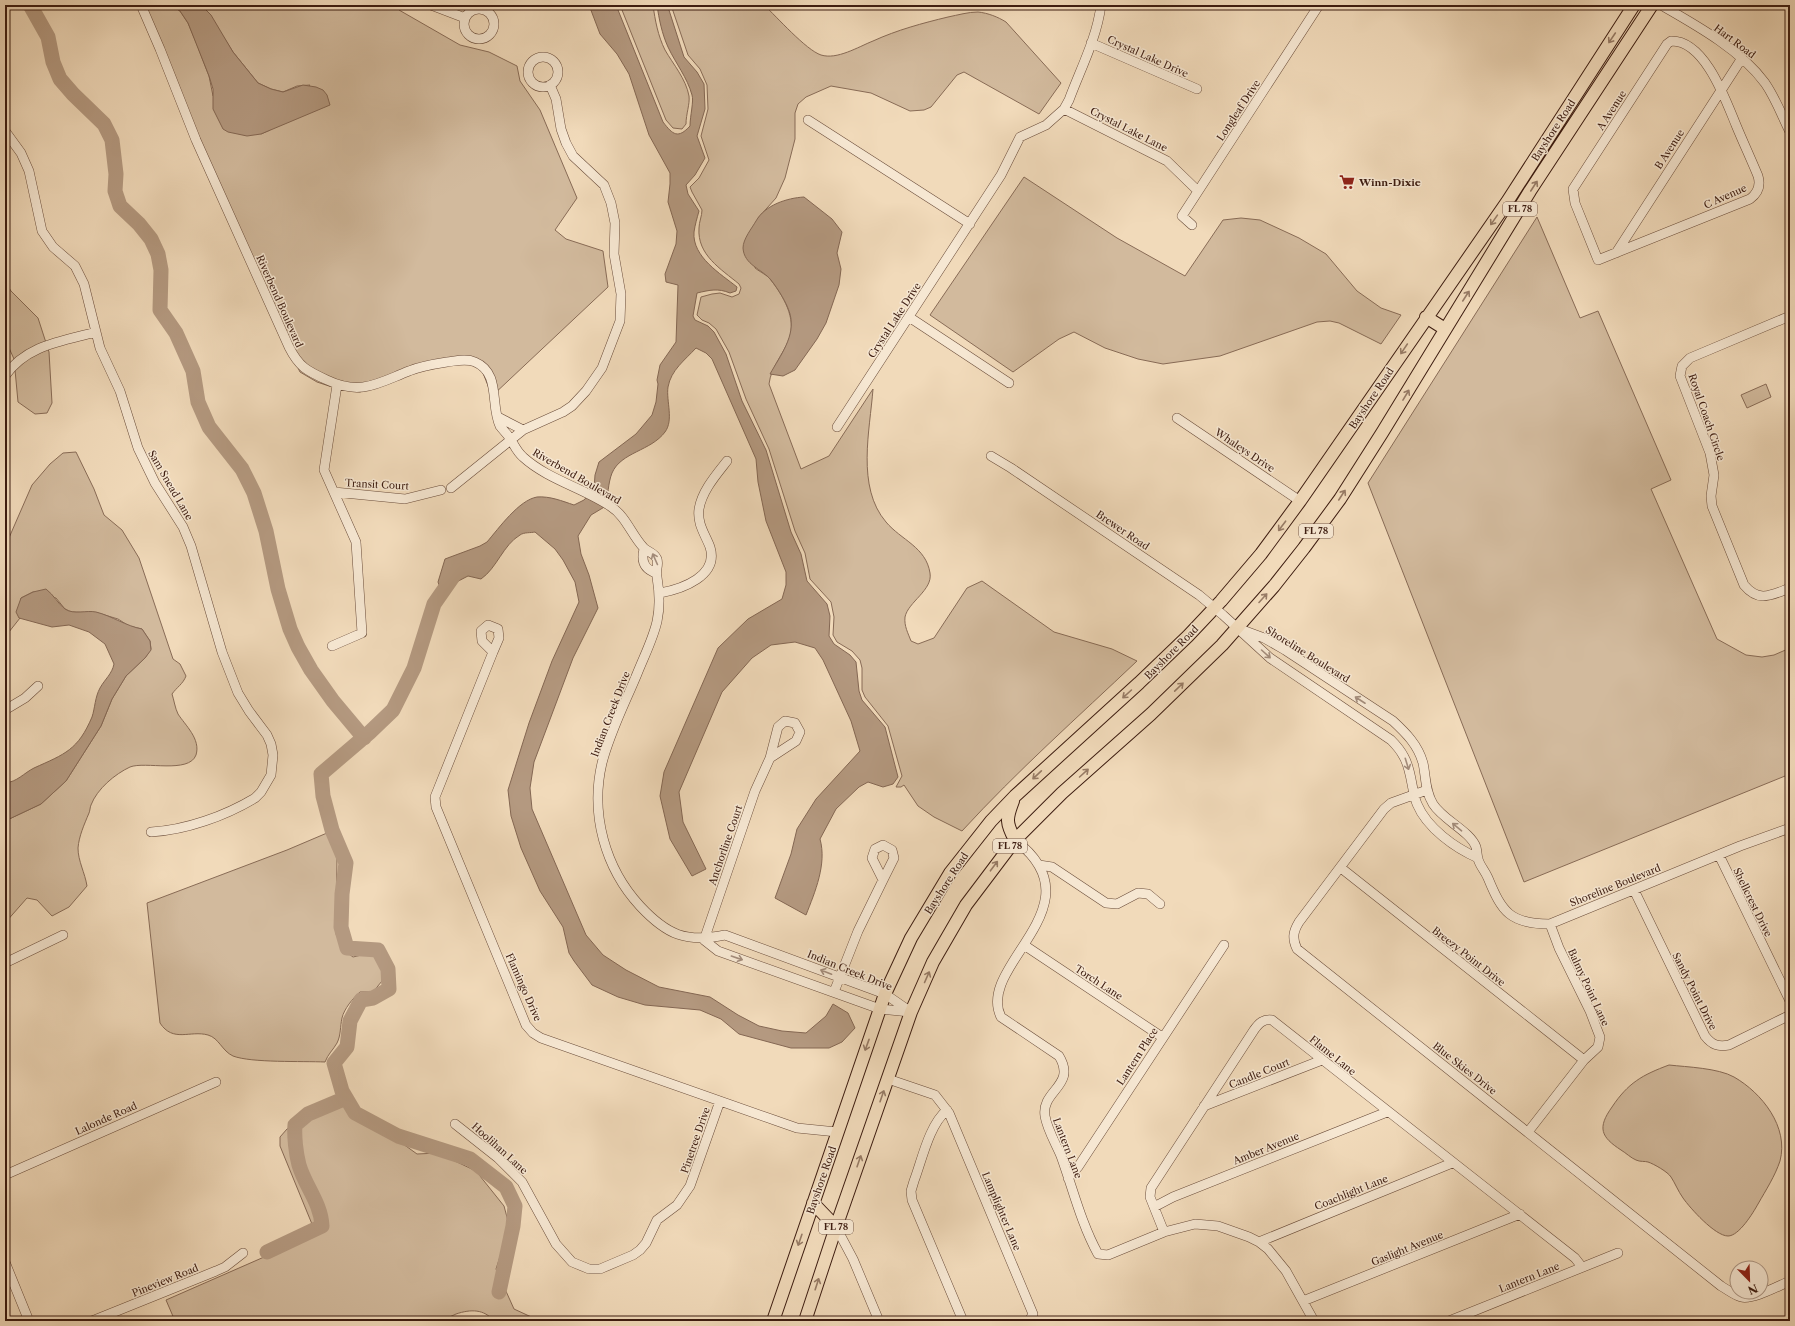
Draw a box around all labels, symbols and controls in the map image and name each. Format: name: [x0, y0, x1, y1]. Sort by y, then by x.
street label: Hart Road: [1711, 21, 1758, 61]
one-way arrow: [1608, 32, 1616, 44]
street label: Crystal Lake Drive: [1105, 33, 1191, 80]
street label: Longleaf Drive: [1214, 77, 1263, 143]
street label: A Avenue: [1593, 88, 1629, 133]
street label: Bayshore Road: [1529, 97, 1578, 164]
street label: Crystal Lake Lane: [1088, 104, 1170, 155]
street label: B Avenue: [1652, 127, 1687, 172]
supermarket icon: Winn-Dixie: [1338, 173, 1356, 191]
place label: Winn-Dixie: [1358, 176, 1421, 189]
one-way arrow: [1530, 180, 1538, 191]
street label: C Avenue: [1702, 181, 1749, 212]
road number: FL 78: [1503, 202, 1537, 216]
one-way arrow: [1490, 214, 1498, 225]
street label: Riverbend Boulevard: [253, 253, 306, 350]
street label: Crystal Lake Drive: [865, 280, 924, 361]
one-way arrow: [1462, 290, 1470, 302]
one-way arrow: [1400, 343, 1408, 354]
street label: Bayshore Road: [1346, 365, 1397, 431]
street label: Royal Coach Circle: [1686, 372, 1728, 463]
one-way arrow: [1402, 389, 1410, 401]
street label: Whaleys Drive: [1211, 425, 1277, 475]
street label: Riverbend Boulevard: [530, 446, 623, 507]
street label: Sam Snead Lane: [145, 448, 196, 523]
street label: Transit Court: [345, 476, 410, 493]
one-way arrow: [1338, 490, 1346, 501]
street label: Brewer Road: [1094, 508, 1152, 553]
one-way arrow: [1278, 520, 1286, 531]
road number: FL 78: [1299, 524, 1333, 538]
one-way arrow: [651, 553, 658, 565]
one-way arrow: [1259, 593, 1268, 604]
street label: Bayshore Road: [1142, 623, 1201, 682]
street label: Shoreline Boulevard: [1263, 623, 1352, 686]
one-way arrow: [1261, 650, 1271, 659]
street label: Indian Creek Drive: [588, 669, 633, 759]
one-way arrow: [1174, 682, 1184, 692]
one-way arrow: [1122, 689, 1132, 698]
one-way arrow: [1355, 696, 1366, 704]
one-way arrow: [1404, 758, 1411, 771]
one-way arrow: [1079, 768, 1090, 777]
one-way arrow: [1032, 770, 1043, 779]
street label: Anchorline Court: [705, 803, 745, 888]
one-way arrow: [1452, 823, 1463, 832]
road number: FL 78: [993, 839, 1027, 853]
street label: Bayshore Road: [922, 850, 971, 917]
one-way arrow: [990, 860, 998, 871]
street label: Shoreline Boulevard: [1568, 861, 1663, 910]
street label: Shellcrest Drive: [1730, 866, 1775, 939]
street label: Breezy Point Drive: [1430, 924, 1508, 989]
street label: Balmy Point Lane: [1565, 946, 1612, 1028]
street label: Indian Creek Drive: [805, 947, 895, 994]
street label: Sandy Point Drive: [1669, 950, 1720, 1033]
street label: Flamingo Drive: [503, 951, 545, 1024]
one-way arrow: [731, 955, 744, 962]
street label: Torch Lane: [1072, 962, 1125, 1003]
one-way arrow: [820, 967, 832, 975]
one-way arrow: [924, 971, 931, 983]
street label: Lantern Place: [1114, 1025, 1161, 1088]
street label: Flame Lane: [1307, 1033, 1359, 1078]
one-way arrow: [862, 1039, 870, 1051]
street label: Blue Skies Drive: [1430, 1039, 1500, 1098]
street label: Candle Court: [1227, 1055, 1292, 1092]
one-way arrow: [878, 1090, 886, 1102]
street label: Lalonde Road: [73, 1099, 139, 1138]
street label: Pinetree Drive: [678, 1105, 713, 1175]
street label: Lantern Lane: [1050, 1116, 1085, 1181]
street label: Hoolihan Lane: [469, 1120, 531, 1177]
street label: Amber Avenue: [1230, 1129, 1302, 1168]
street label: Bayshore Road: [804, 1144, 839, 1216]
one-way arrow: [856, 1154, 863, 1167]
street label: Lamplighter Lane: [979, 1170, 1024, 1253]
street label: Coachlight Lane: [1313, 1172, 1390, 1213]
road number: FL 78: [819, 1220, 853, 1234]
street label: Gaslight Avenue: [1369, 1228, 1445, 1269]
one-way arrow: [796, 1234, 803, 1247]
street label: Lantern Lane: [1497, 1259, 1562, 1295]
north arrow: [1729, 1260, 1769, 1300]
street label: Pineview Road: [130, 1261, 200, 1300]
one-way arrow: [814, 1278, 821, 1291]
text: N: [1745, 1281, 1760, 1298]

